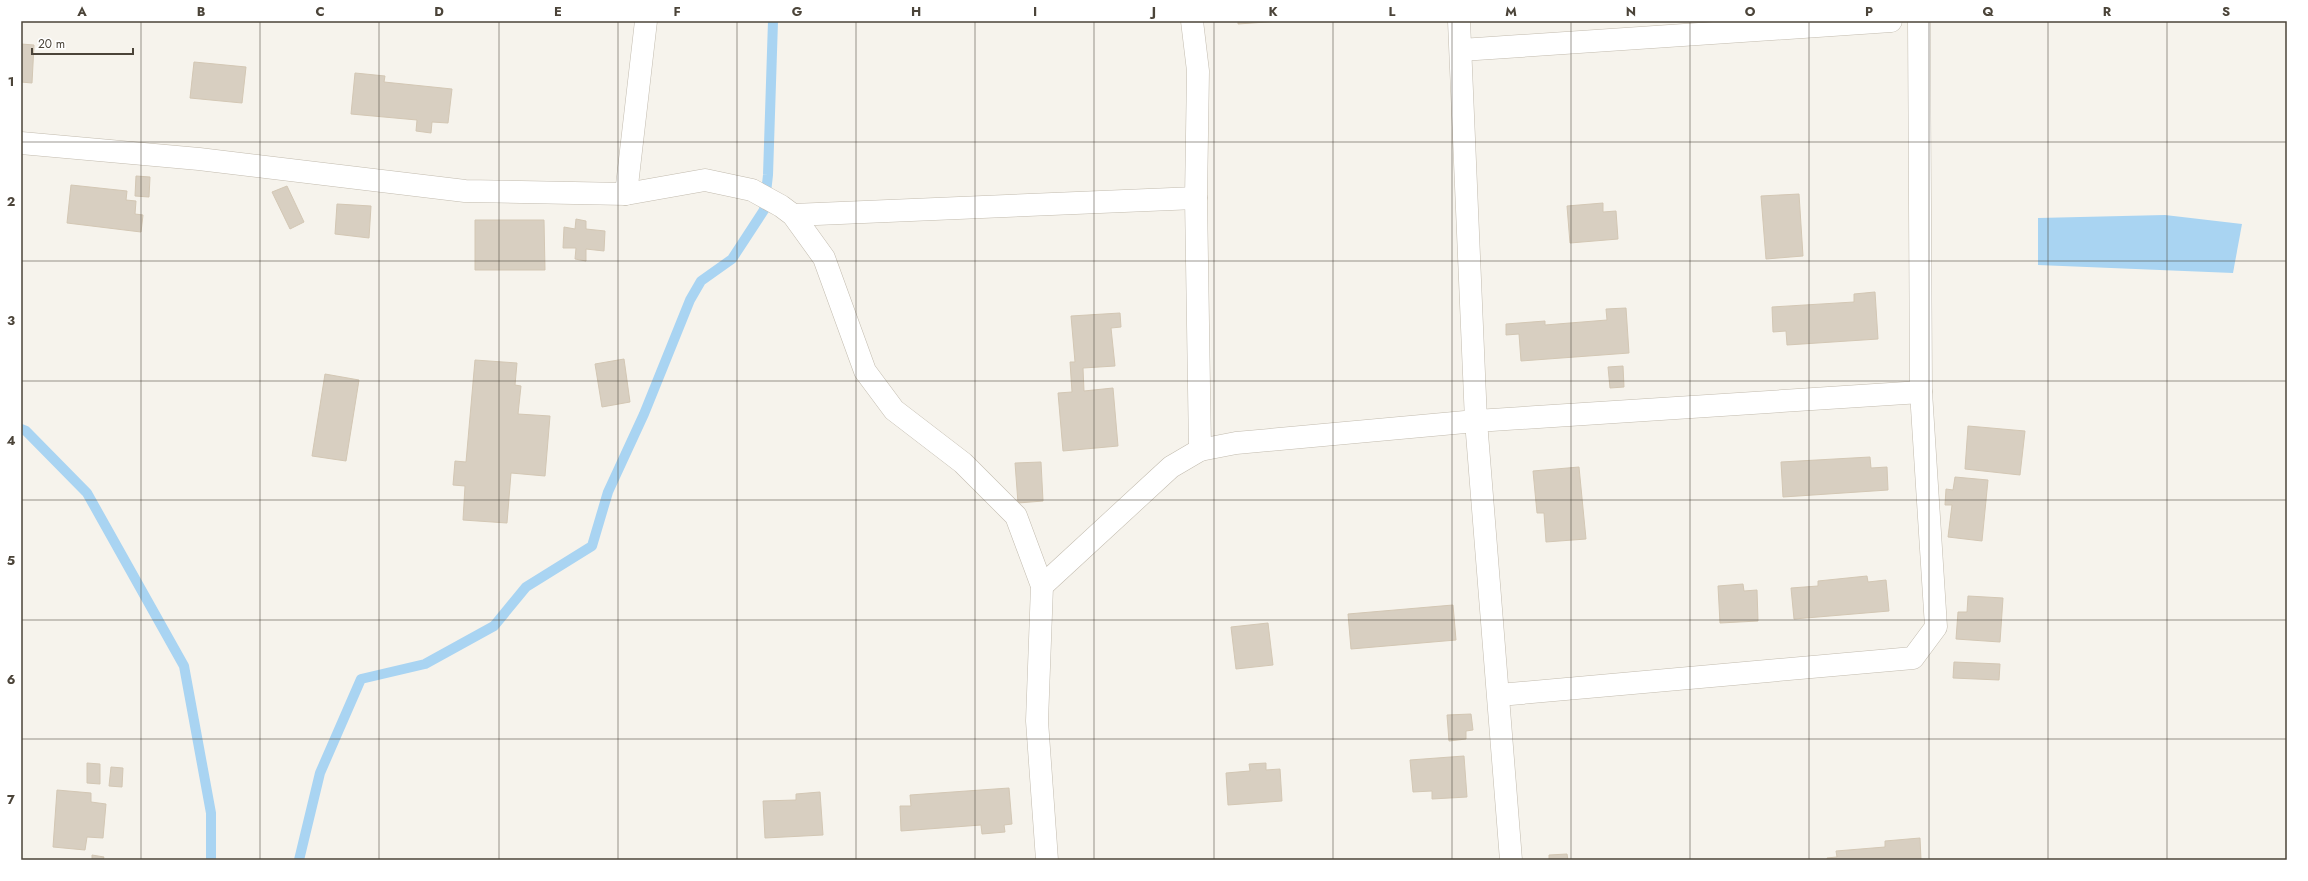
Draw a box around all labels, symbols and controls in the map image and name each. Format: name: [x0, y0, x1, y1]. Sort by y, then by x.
text: A: [76, 2, 87, 21]
text: B: [197, 2, 206, 21]
text: C: [315, 2, 325, 21]
text: D: [434, 2, 444, 21]
text: E: [554, 2, 562, 21]
text: F: [673, 2, 681, 21]
text: G: [792, 2, 803, 21]
text: H: [911, 2, 921, 21]
text: I: [1033, 2, 1037, 21]
text: J: [1149, 2, 1156, 21]
text: K: [1268, 2, 1278, 21]
text: L: [1389, 2, 1396, 21]
text: M: [1505, 2, 1517, 21]
text: N: [1626, 2, 1636, 21]
text: O: [1745, 2, 1756, 21]
text: P: [1865, 2, 1873, 21]
text: Q: [1982, 2, 1994, 21]
text: R: [2103, 2, 2112, 21]
text: S: [2222, 2, 2230, 21]
scale bar: [32, 30, 133, 56]
text: 20 m: [38, 35, 65, 53]
text: 1: [8, 72, 14, 91]
text: 2: [7, 192, 15, 211]
text: 3: [7, 311, 15, 330]
text: 4: [6, 431, 16, 450]
text: 5: [7, 551, 15, 570]
text: 6: [7, 670, 16, 689]
text: 7: [7, 790, 15, 809]

